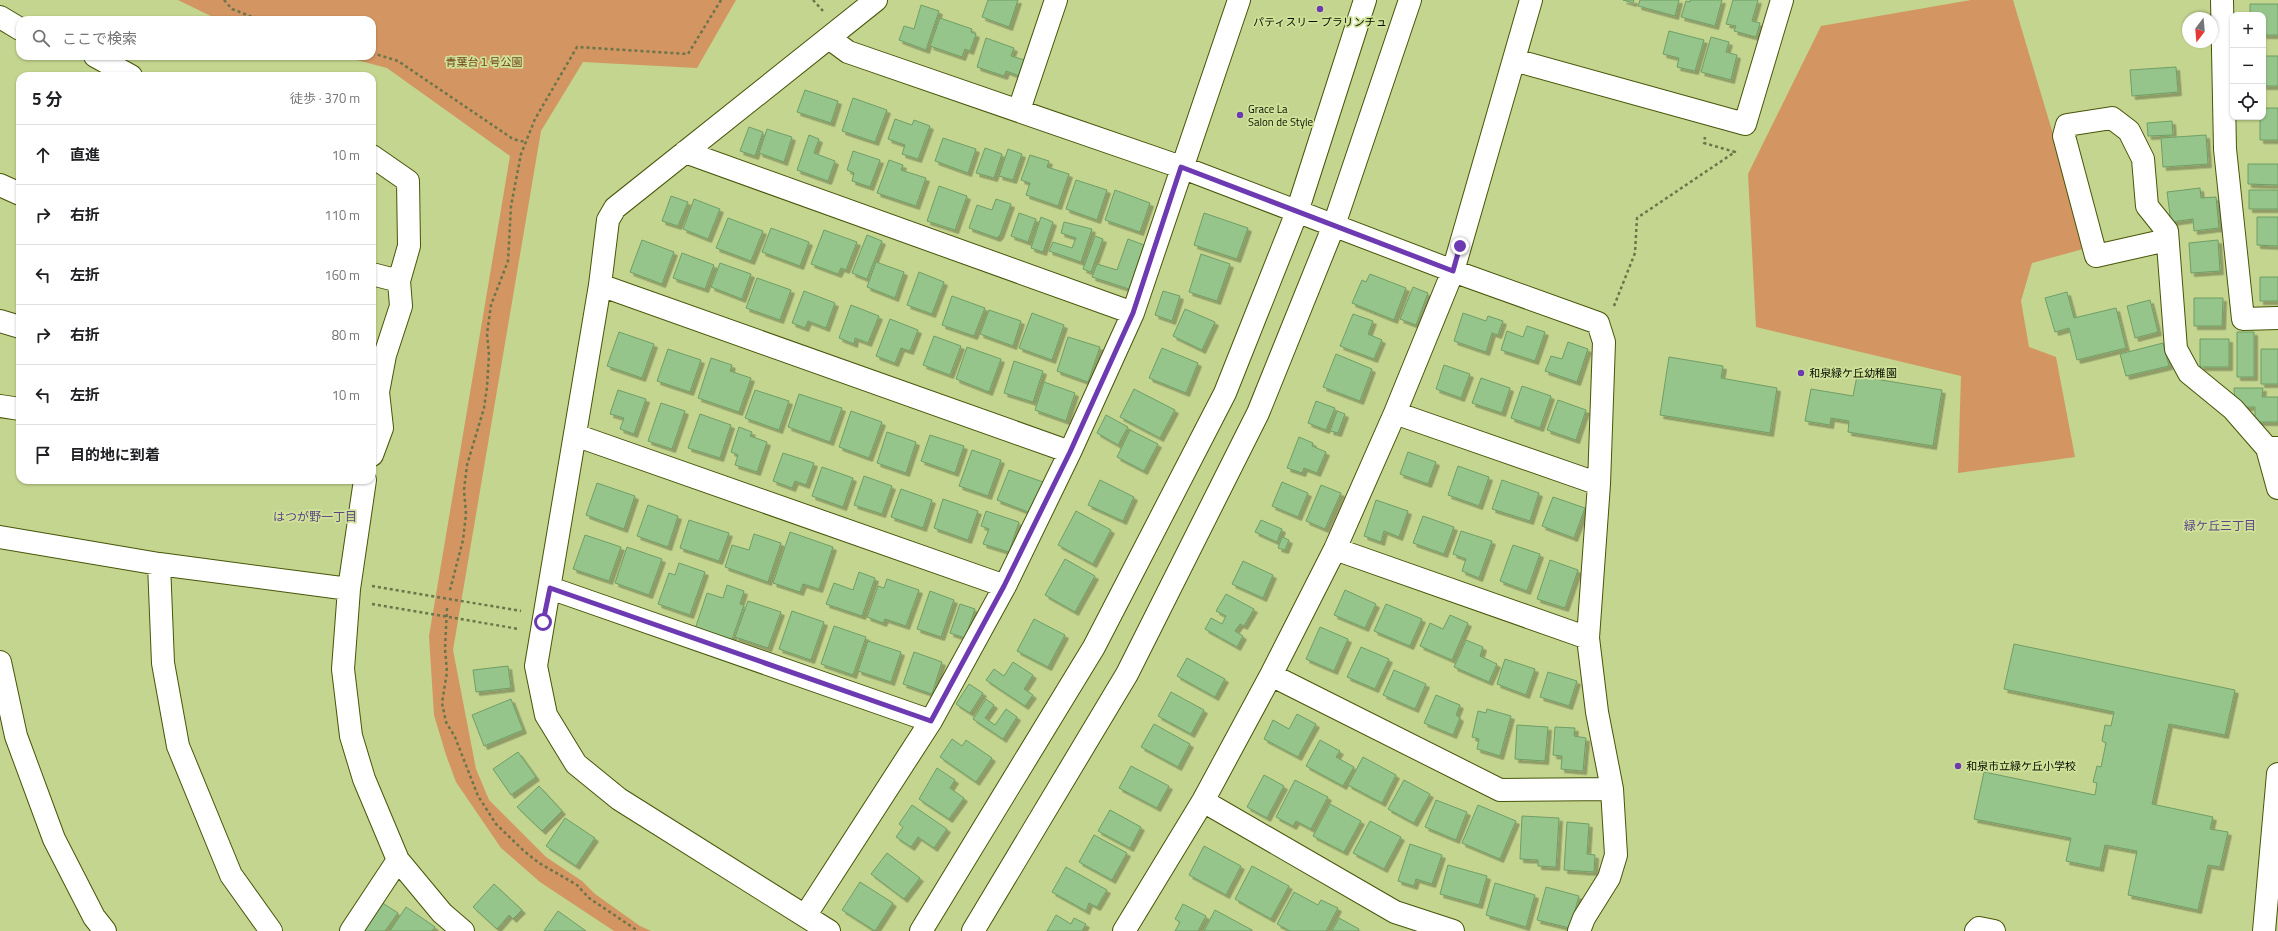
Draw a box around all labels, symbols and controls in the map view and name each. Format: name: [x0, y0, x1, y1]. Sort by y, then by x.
marker: パティスリー プラリンチュ: [1315, 4, 1325, 14]
north arrow: [2182, 12, 2218, 48]
map controls: [2230, 12, 2266, 120]
button: +: [2230, 12, 2266, 48]
place label: パティスリー プラリンチュ: [1253, 14, 1387, 30]
search box: [16, 16, 376, 60]
icon: search: [30, 27, 52, 49]
text: ここで検索: [62, 27, 137, 50]
button: −: [2230, 48, 2266, 84]
park label: 青葉台１号公園: [446, 54, 523, 70]
button: locate: [2230, 84, 2266, 120]
text: 5 分: [32, 86, 62, 112]
text: 徒歩 · 370 m: [290, 88, 360, 108]
place label: Grace La Salon de Style: [1248, 101, 1314, 130]
marker: Grace La Salon de Style: [1235, 110, 1245, 120]
text: 直進: [70, 143, 100, 166]
icon: ahead: [32, 144, 54, 166]
text: 10 m: [332, 145, 360, 165]
text: 右折: [70, 203, 100, 226]
icon: right: [32, 204, 54, 226]
text: 110 m: [324, 205, 360, 225]
route end: [1451, 237, 1469, 255]
text: 左折: [70, 263, 100, 286]
icon: left: [32, 264, 54, 286]
text: 160 m: [324, 265, 360, 285]
text: 右折: [70, 323, 100, 346]
icon: right: [32, 324, 54, 346]
text: 80 m: [332, 325, 360, 345]
place label: 和泉緑ケ丘幼稚園: [1809, 365, 1897, 381]
marker: 和泉緑ケ丘幼稚園: [1796, 368, 1806, 378]
text: 左折: [70, 383, 100, 406]
icon: left: [32, 384, 54, 406]
text: 10 m: [332, 385, 360, 405]
text: 目的地に到着: [70, 443, 160, 466]
icon: arrive: [32, 444, 54, 466]
district label: はつが野一丁目: [273, 507, 357, 526]
district label: 緑ケ丘三丁目: [2184, 516, 2256, 535]
route start: [534, 613, 552, 631]
place label: 和泉市立緑ケ丘小学校: [1966, 758, 2076, 774]
marker: 和泉市立緑ケ丘小学校: [1953, 761, 1963, 771]

